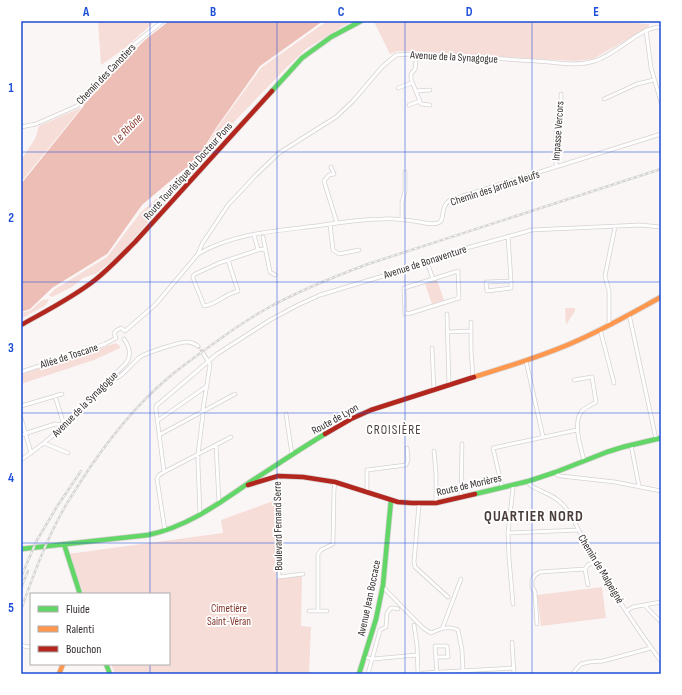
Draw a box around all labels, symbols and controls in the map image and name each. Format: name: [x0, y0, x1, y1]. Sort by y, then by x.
text: A: [82, 4, 90, 20]
text: B: [210, 4, 216, 20]
text: C: [338, 4, 345, 20]
text: D: [466, 4, 473, 20]
text: E: [593, 4, 599, 20]
street label: Chemin des Canotiers: [73, 41, 139, 107]
street label: Avenue de la Synagogue: [409, 48, 498, 66]
text: 1: [8, 80, 14, 96]
street label: Impasse Vercors: [549, 101, 567, 161]
water label: Le Rhône: [110, 111, 146, 147]
street label: Route Touristique du Docteur Pons: [141, 120, 235, 222]
street label: Chemin des Jardins Neufs: [449, 167, 541, 209]
text: 2: [8, 210, 14, 226]
street label: Avenue de Bonaventure: [381, 242, 468, 282]
text: 3: [8, 340, 14, 356]
street label: Allée de Toscane: [37, 341, 100, 372]
street label: Avenue de la Synagogue: [49, 368, 121, 440]
street label: Route de Lyon: [309, 401, 361, 437]
district label: CROISIÈRE: [366, 422, 422, 438]
text: 4: [8, 470, 14, 486]
street label: Route de Morières: [435, 471, 503, 499]
street label: Boulevard Fernand Serre: [271, 481, 285, 571]
district label: QUARTIER NORD: [484, 507, 584, 526]
street label: Chemin de Malpeigné: [575, 532, 627, 606]
street label: Avenue Jean Boccace: [354, 559, 383, 638]
legend: [30, 593, 170, 665]
text: 5: [8, 600, 14, 616]
text: Fluide: [66, 602, 90, 617]
park label: Cimetière Saint-Véran: [207, 602, 251, 628]
text: Ralenti: [66, 622, 94, 637]
text: Bouchon: [66, 642, 101, 657]

